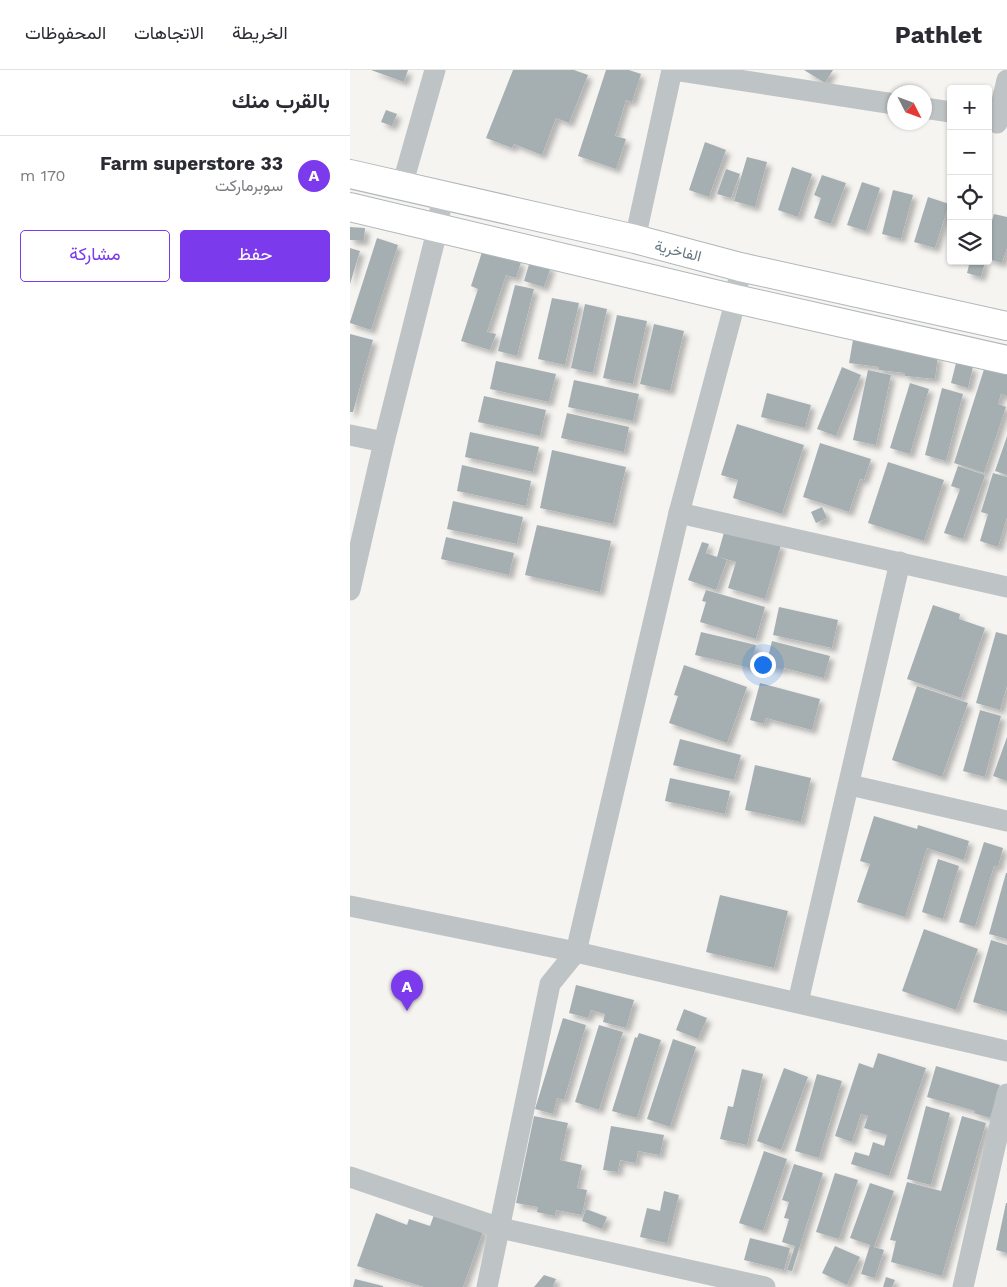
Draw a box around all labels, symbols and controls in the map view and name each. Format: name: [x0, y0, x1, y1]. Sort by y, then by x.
text: Pathlet: [895, 21, 982, 49]
text: المحفوظات: [25, 22, 106, 43]
text: الاتجاهات: [134, 22, 204, 43]
text: الخريطة: [232, 22, 288, 43]
north arrow: [887, 85, 932, 130]
map controls: [947, 85, 992, 265]
button: +: [947, 85, 992, 130]
text: بالقرب منك: [232, 88, 330, 113]
button: −: [947, 130, 992, 175]
text: Farm superstore 33: [100, 152, 283, 175]
text: 170 m: [20, 166, 66, 185]
text: A: [309, 166, 319, 185]
button: locate: [947, 175, 992, 220]
text: سوبرماركت: [215, 176, 283, 195]
button: layers: [947, 220, 992, 265]
button: مشاركة: [20, 230, 170, 282]
button: حفظ: [180, 230, 330, 282]
street label: الفاخرية: [653, 237, 703, 265]
your location: [750, 652, 776, 678]
pin: A: [391, 970, 423, 1011]

